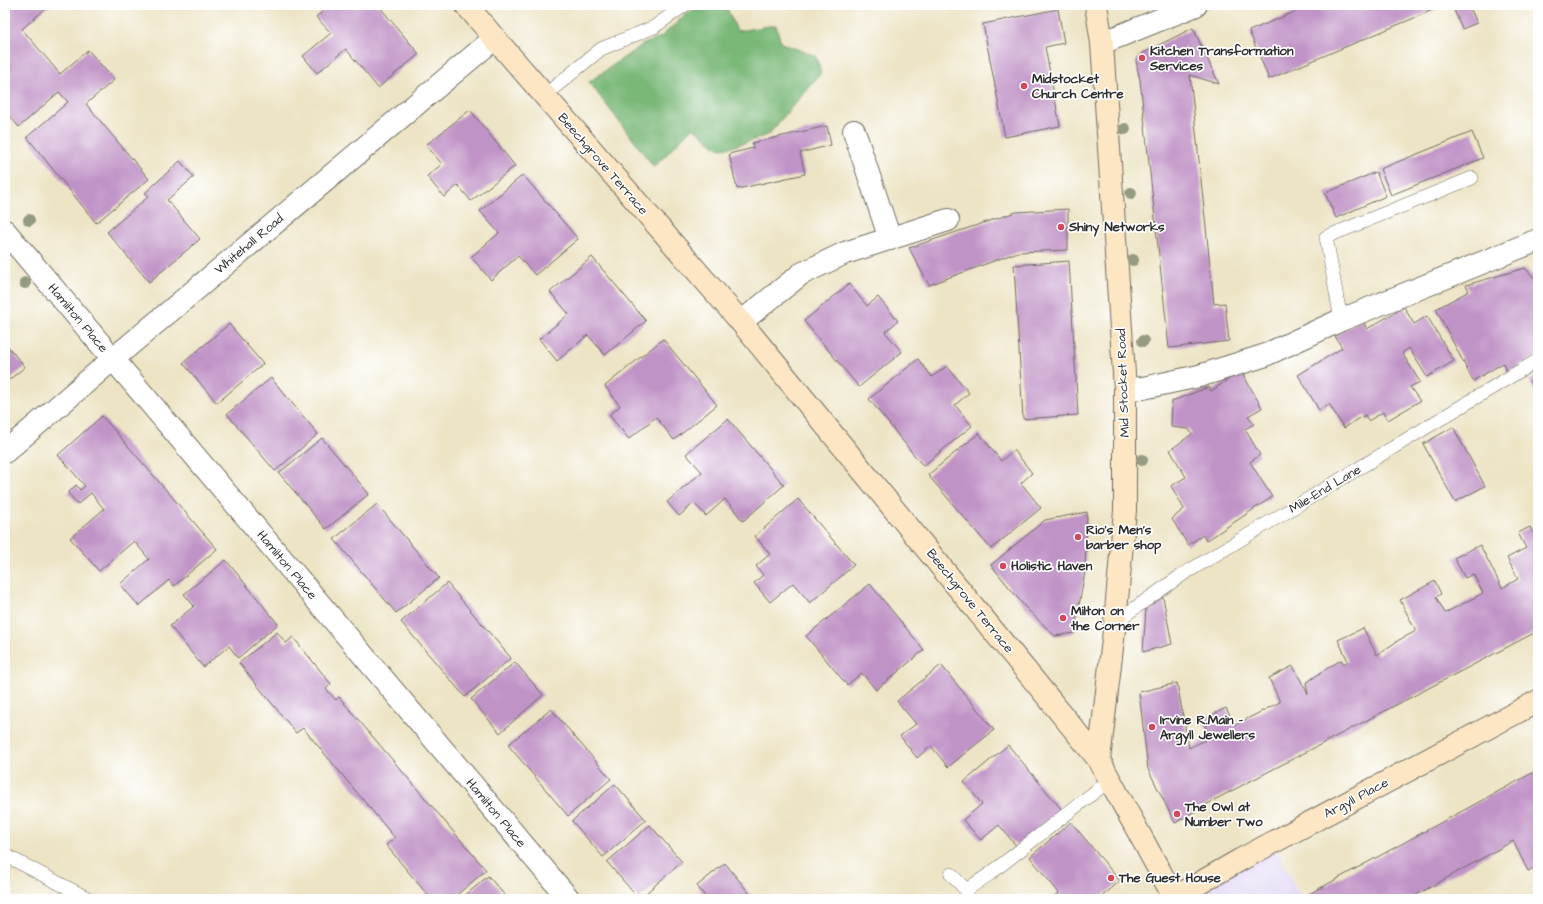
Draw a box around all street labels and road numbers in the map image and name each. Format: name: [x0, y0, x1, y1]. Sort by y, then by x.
street label: Beechgrove Terrace: [553, 109, 652, 219]
street label: Whitehall Road: [211, 210, 288, 278]
street label: Hamilton Place: [44, 280, 112, 356]
street label: Mid Stocket Road: [1112, 328, 1134, 438]
street label: Mile-End Lane: [1286, 460, 1364, 518]
street label: Hamilton Place: [253, 527, 321, 603]
street label: Beechgrove Terrace: [921, 545, 1018, 658]
street label: Argyll Place: [1320, 773, 1392, 823]
street label: Hamilton Place: [462, 775, 530, 851]

